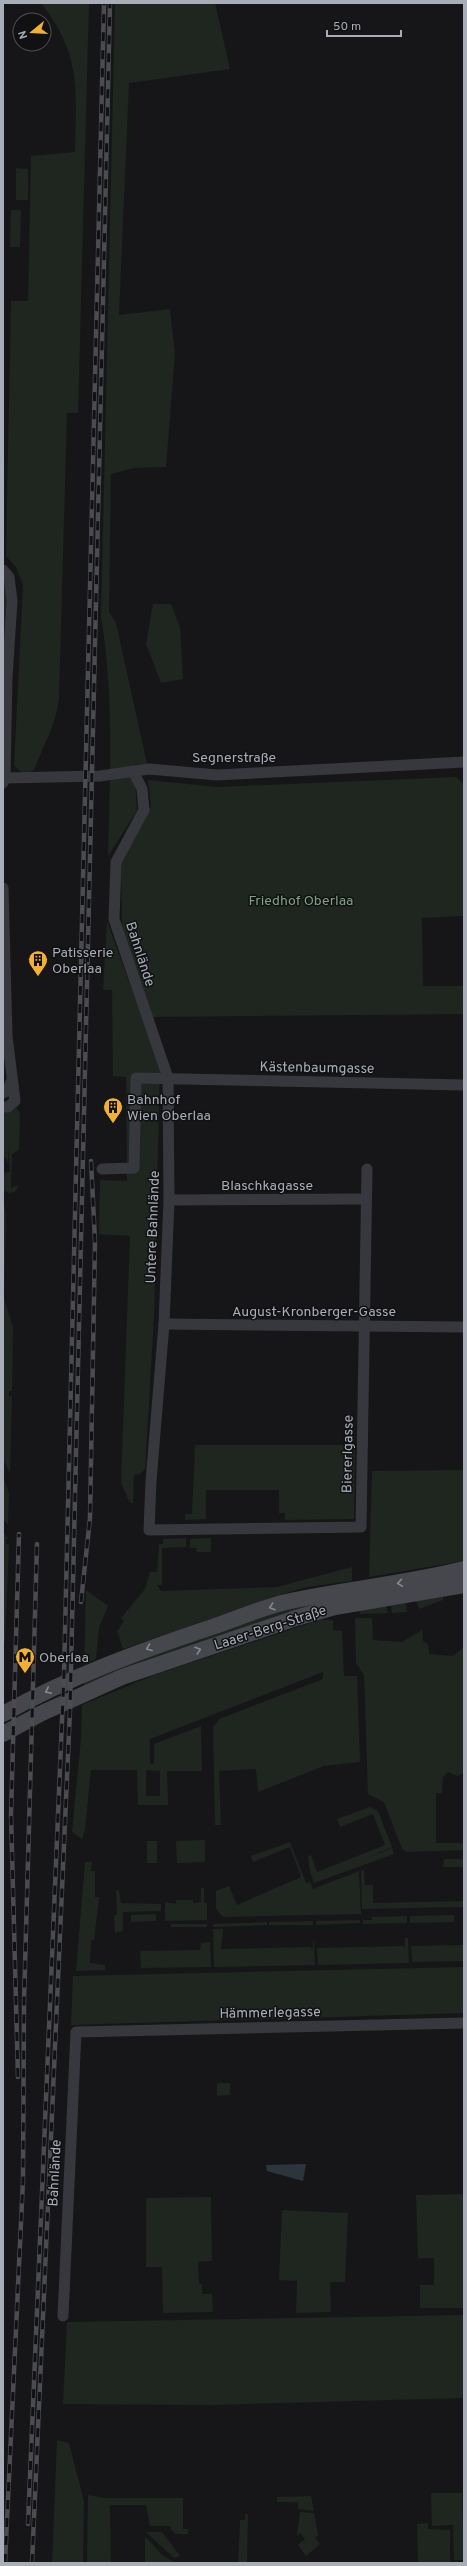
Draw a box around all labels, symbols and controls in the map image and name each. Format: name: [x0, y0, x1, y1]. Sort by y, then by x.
north arrow: [12, 12, 52, 52]
scale bar: [327, 12, 401, 38]
text: 50 m: [333, 19, 361, 35]
text: N: [16, 29, 31, 41]
street label: Segnerstraße: [192, 750, 276, 767]
park label: Friedhof Oberlaa: [249, 893, 353, 910]
street label: Bahnlände: [121, 920, 158, 989]
place label: Patisserie Oberlaa: [52, 945, 113, 978]
building icon: Patisserie Oberlaa: [27, 949, 49, 977]
street label: Kästenbaumgasse: [259, 1059, 375, 1078]
place label: Bahnhof Wien Oberlaa: [127, 1092, 211, 1125]
building icon: Bahnhof Wien Oberlaa: [102, 1096, 124, 1124]
street label: Untere Bahnlände: [143, 1170, 164, 1284]
street label: Blaschkagasse: [221, 1178, 313, 1195]
street label: August-Kronberger-Gasse: [232, 1304, 396, 1321]
street label: Biererlgasse: [339, 1415, 358, 1493]
one-way arrow: [397, 1578, 403, 1587]
street label: Laaer-Berg-Straße: [212, 1602, 329, 1655]
one-way arrow: [269, 1602, 276, 1611]
one-way arrow: [146, 1644, 153, 1652]
metro station icon: Oberlaa: [14, 1646, 36, 1674]
one-way arrow: [195, 1647, 202, 1655]
place label: Oberlaa: [39, 1650, 89, 1667]
one-way arrow: [45, 1686, 53, 1694]
street label: Hämmerlegasse: [219, 2004, 321, 2023]
street label: Bahnlände: [45, 2139, 66, 2207]

